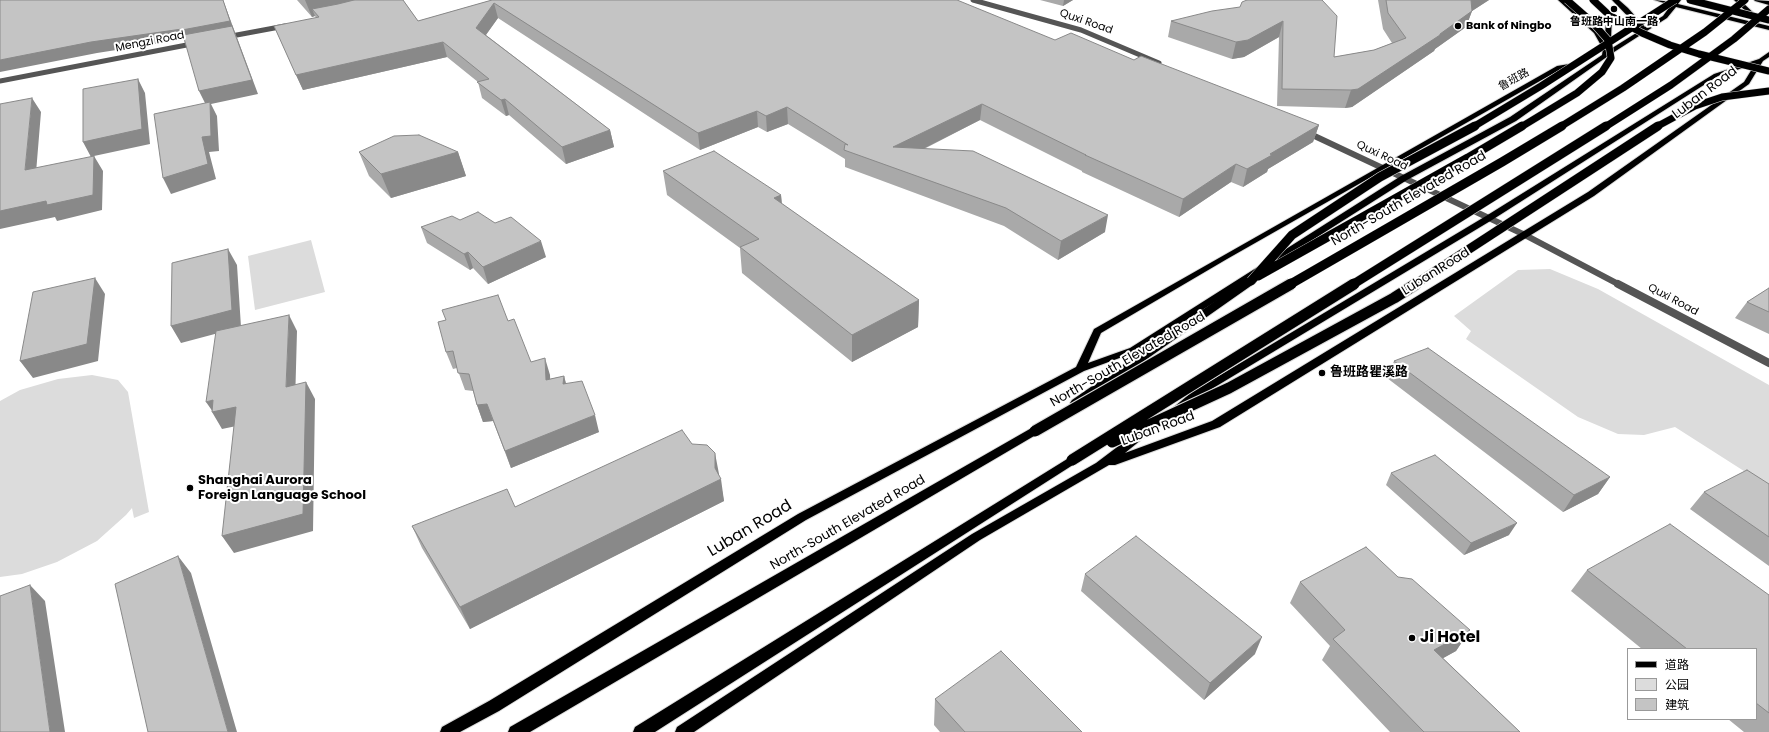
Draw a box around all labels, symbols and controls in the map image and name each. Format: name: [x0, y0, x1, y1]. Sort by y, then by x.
marker: 鲁班路中山南一路: [1609, 4, 1619, 14]
street label: Quxi Road: [1058, 7, 1114, 37]
place label: 鲁班路中山南一路: [1570, 15, 1658, 29]
place label: Bank of Ningbo: [1466, 19, 1551, 33]
marker: Bank of Ningbo: [1453, 21, 1463, 31]
street label: Mengzi Road: [114, 29, 186, 55]
street label: Luban Road: [1670, 64, 1740, 122]
street label: 鲁班路: [1496, 66, 1532, 94]
street label: Quxi Road: [1354, 138, 1410, 174]
street label: North-South Elevated Road: [1329, 148, 1489, 250]
street label: Luban Road: [1399, 245, 1473, 299]
street label: Quxi Road: [1646, 281, 1700, 319]
street label: North-South Elevated Road: [1048, 309, 1208, 411]
place label: 鲁班路瞿溪路: [1330, 365, 1408, 381]
marker: 鲁班路瞿溪路: [1317, 368, 1327, 378]
street label: Luban Road: [1119, 408, 1197, 450]
street label: North-South Elevated Road: [768, 472, 928, 574]
place label: Shanghai Aurora Foreign Language School: [198, 473, 366, 504]
marker: Shanghai Aurora Foreign Language School: [185, 483, 195, 493]
street label: Luban Road: [704, 496, 796, 562]
place label: Ji Hotel: [1420, 628, 1480, 648]
marker: Ji Hotel: [1407, 633, 1417, 643]
legend: [1627, 648, 1757, 720]
text: 道路: [1665, 656, 1689, 673]
text: 公园: [1665, 676, 1689, 693]
text: 建筑: [1665, 696, 1689, 713]

